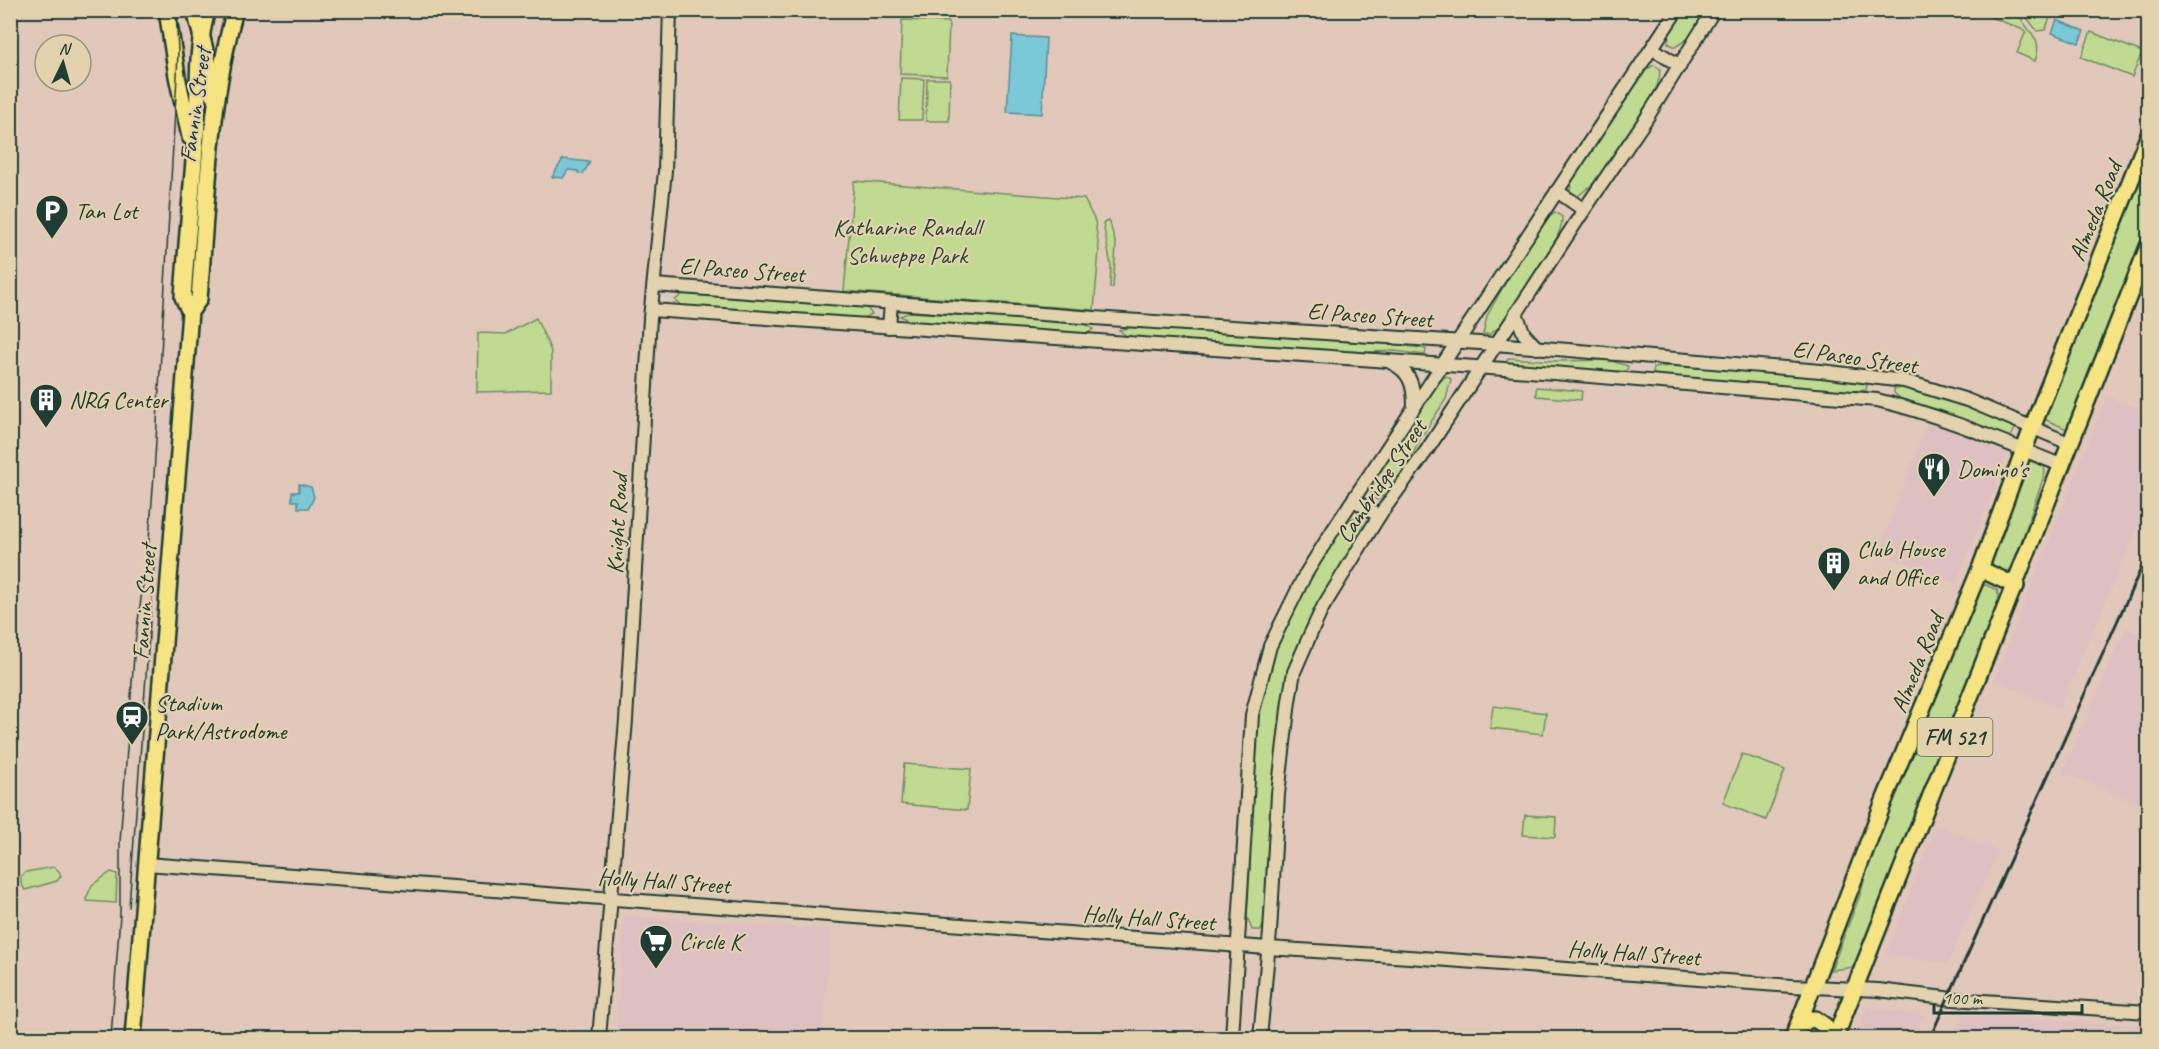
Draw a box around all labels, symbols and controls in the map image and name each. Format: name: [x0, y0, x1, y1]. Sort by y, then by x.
north arrow: [33, 33, 93, 93]
text: N: [58, 39, 73, 60]
street label: Fannin Street: [172, 43, 218, 164]
street label: Almeda Road: [2062, 154, 2130, 265]
parking icon: Tan Lot: [34, 193, 70, 240]
place label: Tan Lot: [75, 196, 140, 226]
park label: Katharine Randall Schweppe Park: [833, 212, 985, 270]
street label: El Paseo Street: [678, 251, 808, 289]
street label: El Paseo Street: [1306, 296, 1436, 334]
street label: El Paseo Street: [1791, 333, 1921, 381]
building icon: NRG Center: [28, 382, 64, 429]
place label: NRG Center: [69, 385, 170, 415]
street label: Cambridge Street: [1329, 412, 1434, 548]
restaurant icon: Domino's: [1916, 451, 1952, 498]
place label: Domino's: [1957, 454, 2031, 484]
street label: Knight Road: [599, 470, 635, 575]
place label: Club House and Office: [1857, 534, 1947, 592]
street label: Fannin Street: [125, 540, 163, 661]
building icon: Club House and Office: [1816, 545, 1852, 592]
street label: Almeda Road: [1884, 606, 1952, 717]
place label: Stadium Park/Astrodome: [155, 688, 289, 746]
station icon: Stadium Park/Astrodome: [114, 699, 150, 746]
road number: FM 521: [1918, 718, 1992, 756]
street label: Holly Hall Street: [597, 861, 733, 901]
street label: Holly Hall Street: [1082, 898, 1218, 938]
supermarket icon: Circle K: [638, 923, 674, 970]
place label: Circle K: [679, 926, 747, 956]
street label: Holly Hall Street: [1567, 933, 1703, 973]
scale bar: [1934, 977, 2082, 1015]
text: 100 m: [1943, 987, 1984, 1009]

